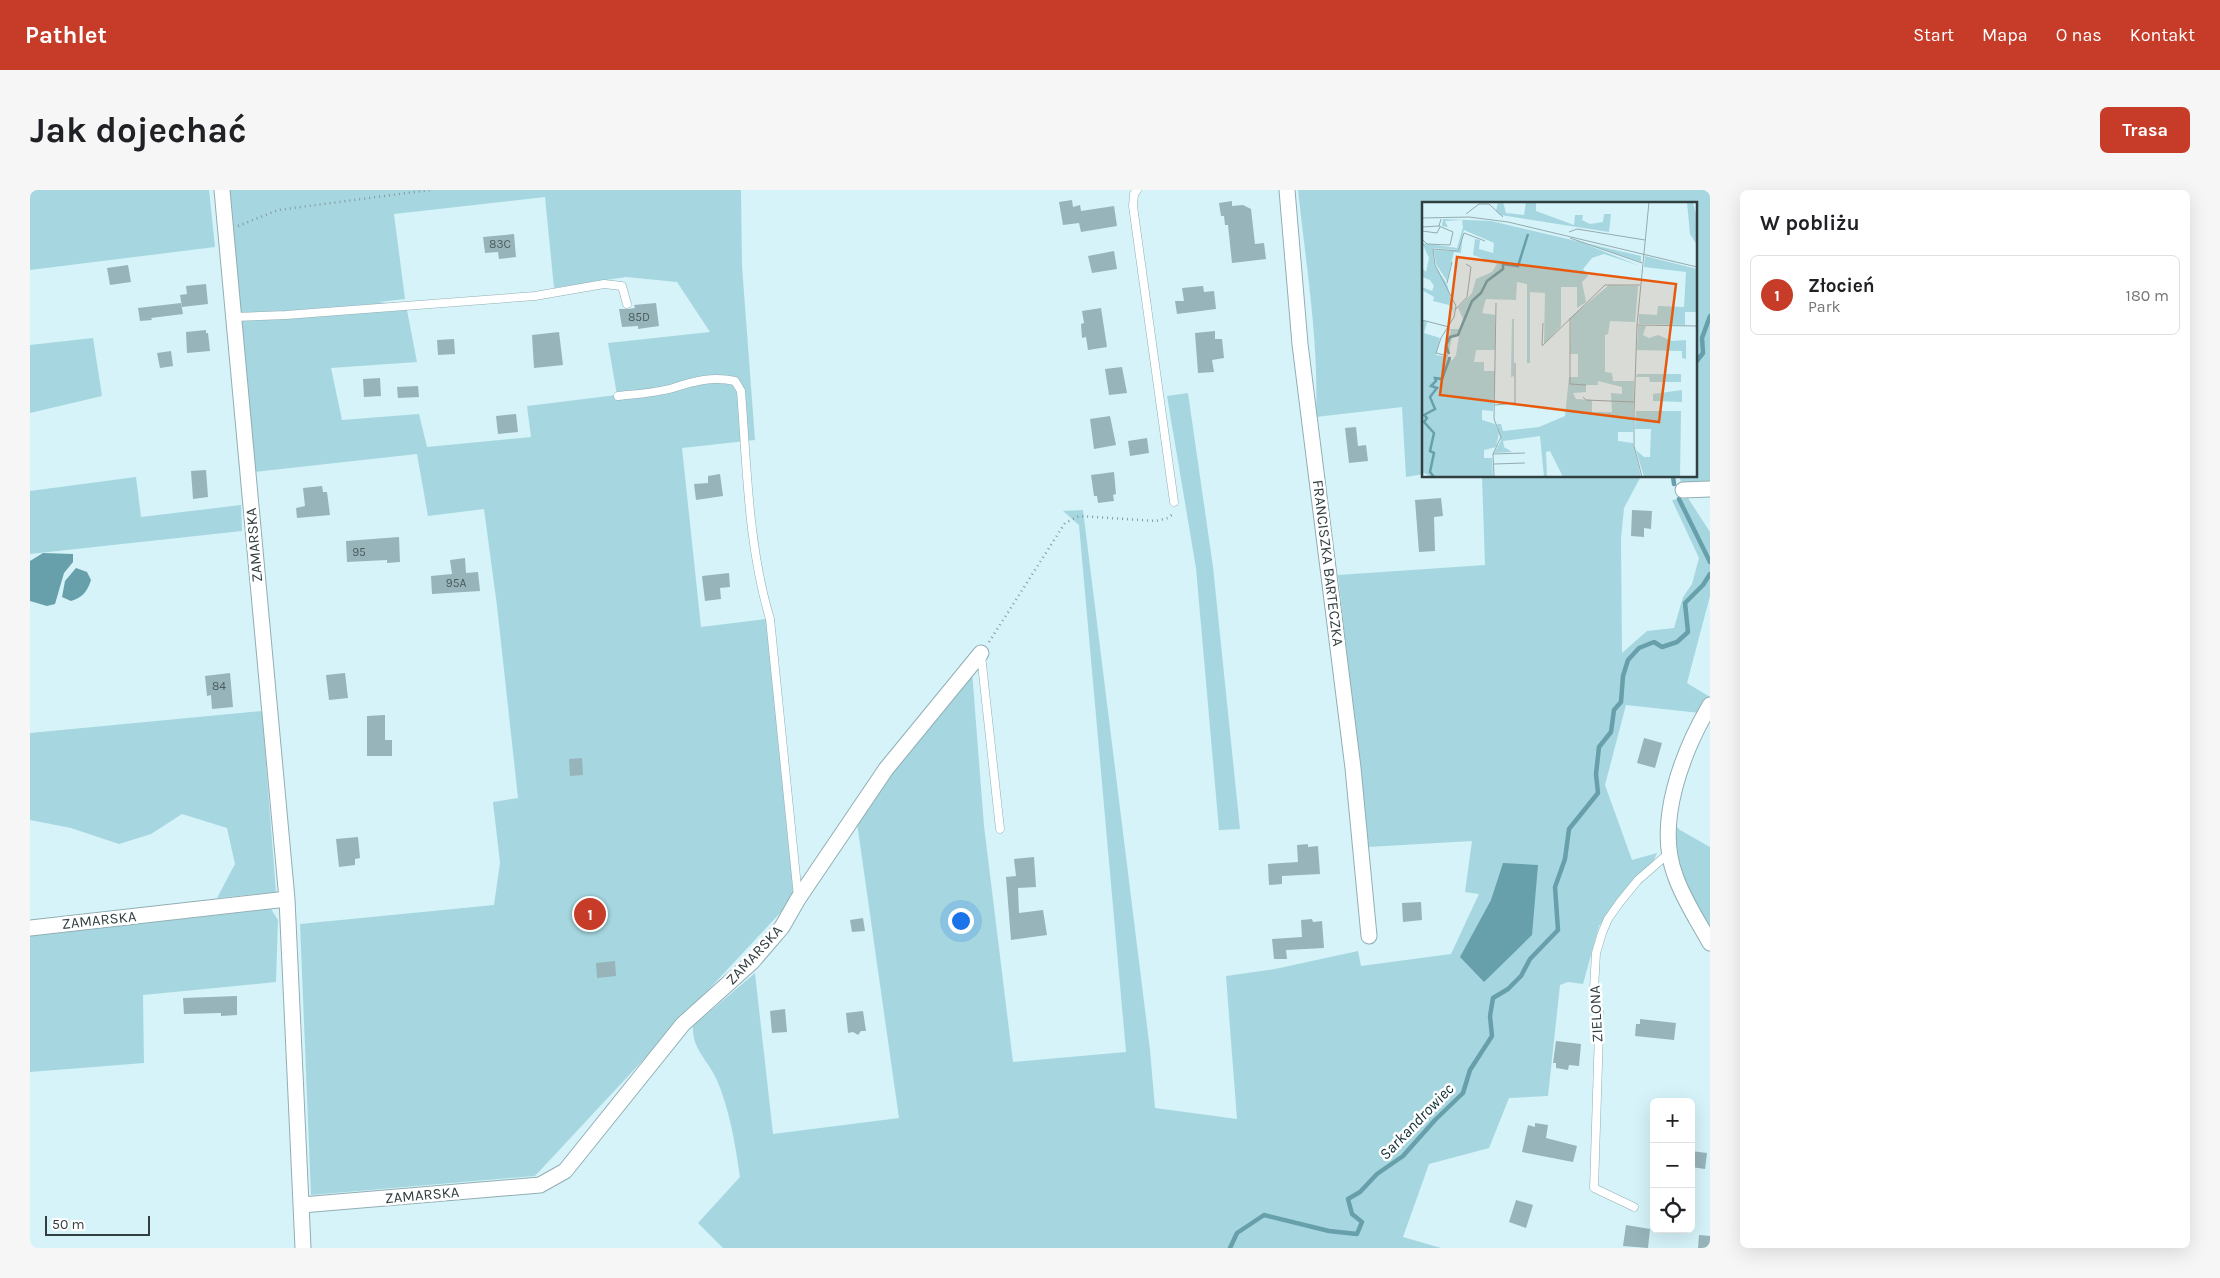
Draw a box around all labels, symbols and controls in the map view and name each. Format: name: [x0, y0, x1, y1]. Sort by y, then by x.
text: Pathlet: [25, 21, 107, 49]
text: Start: [1913, 24, 1954, 46]
text: Mapa: [1982, 24, 2028, 46]
text: O nas: [2056, 24, 2102, 46]
text: Kontakt: [2130, 24, 2195, 46]
button: Trasa: [2100, 107, 2190, 153]
text: Jak dojechać: [30, 110, 246, 151]
inset map: [1422, 202, 1698, 478]
text: W pobliżu: [1760, 211, 1860, 235]
house number: 83C: [489, 237, 511, 251]
text: Złocień: [1808, 275, 1875, 297]
text: 1: [1774, 286, 1780, 305]
text: 180 m: [2126, 286, 2169, 305]
text: Park: [1808, 297, 1840, 316]
house number: 85D: [628, 310, 650, 324]
street label: FRANCISZKA BARTECZKA: [1309, 479, 1347, 648]
street label: ZAMARSKA: [242, 507, 266, 583]
house number: 95: [352, 545, 366, 559]
house number: 95A: [446, 576, 466, 590]
house number: 84: [212, 679, 226, 693]
pin: 1: [574, 895, 606, 933]
street label: ZAMARSKA: [61, 907, 138, 933]
your location: [948, 908, 974, 934]
street label: ZAMARSKA: [722, 921, 786, 988]
street label: ZIELONA: [1585, 985, 1606, 1043]
water label: Sarkandrowiec: [1375, 1079, 1458, 1163]
map controls: [1650, 1098, 1695, 1233]
button: +: [1650, 1098, 1695, 1143]
button: −: [1650, 1143, 1695, 1188]
street label: ZAMARSKA: [384, 1183, 460, 1207]
button: locate: [1650, 1188, 1695, 1233]
scale bar: [45, 1213, 150, 1236]
text: 50 m: [52, 1216, 85, 1233]

